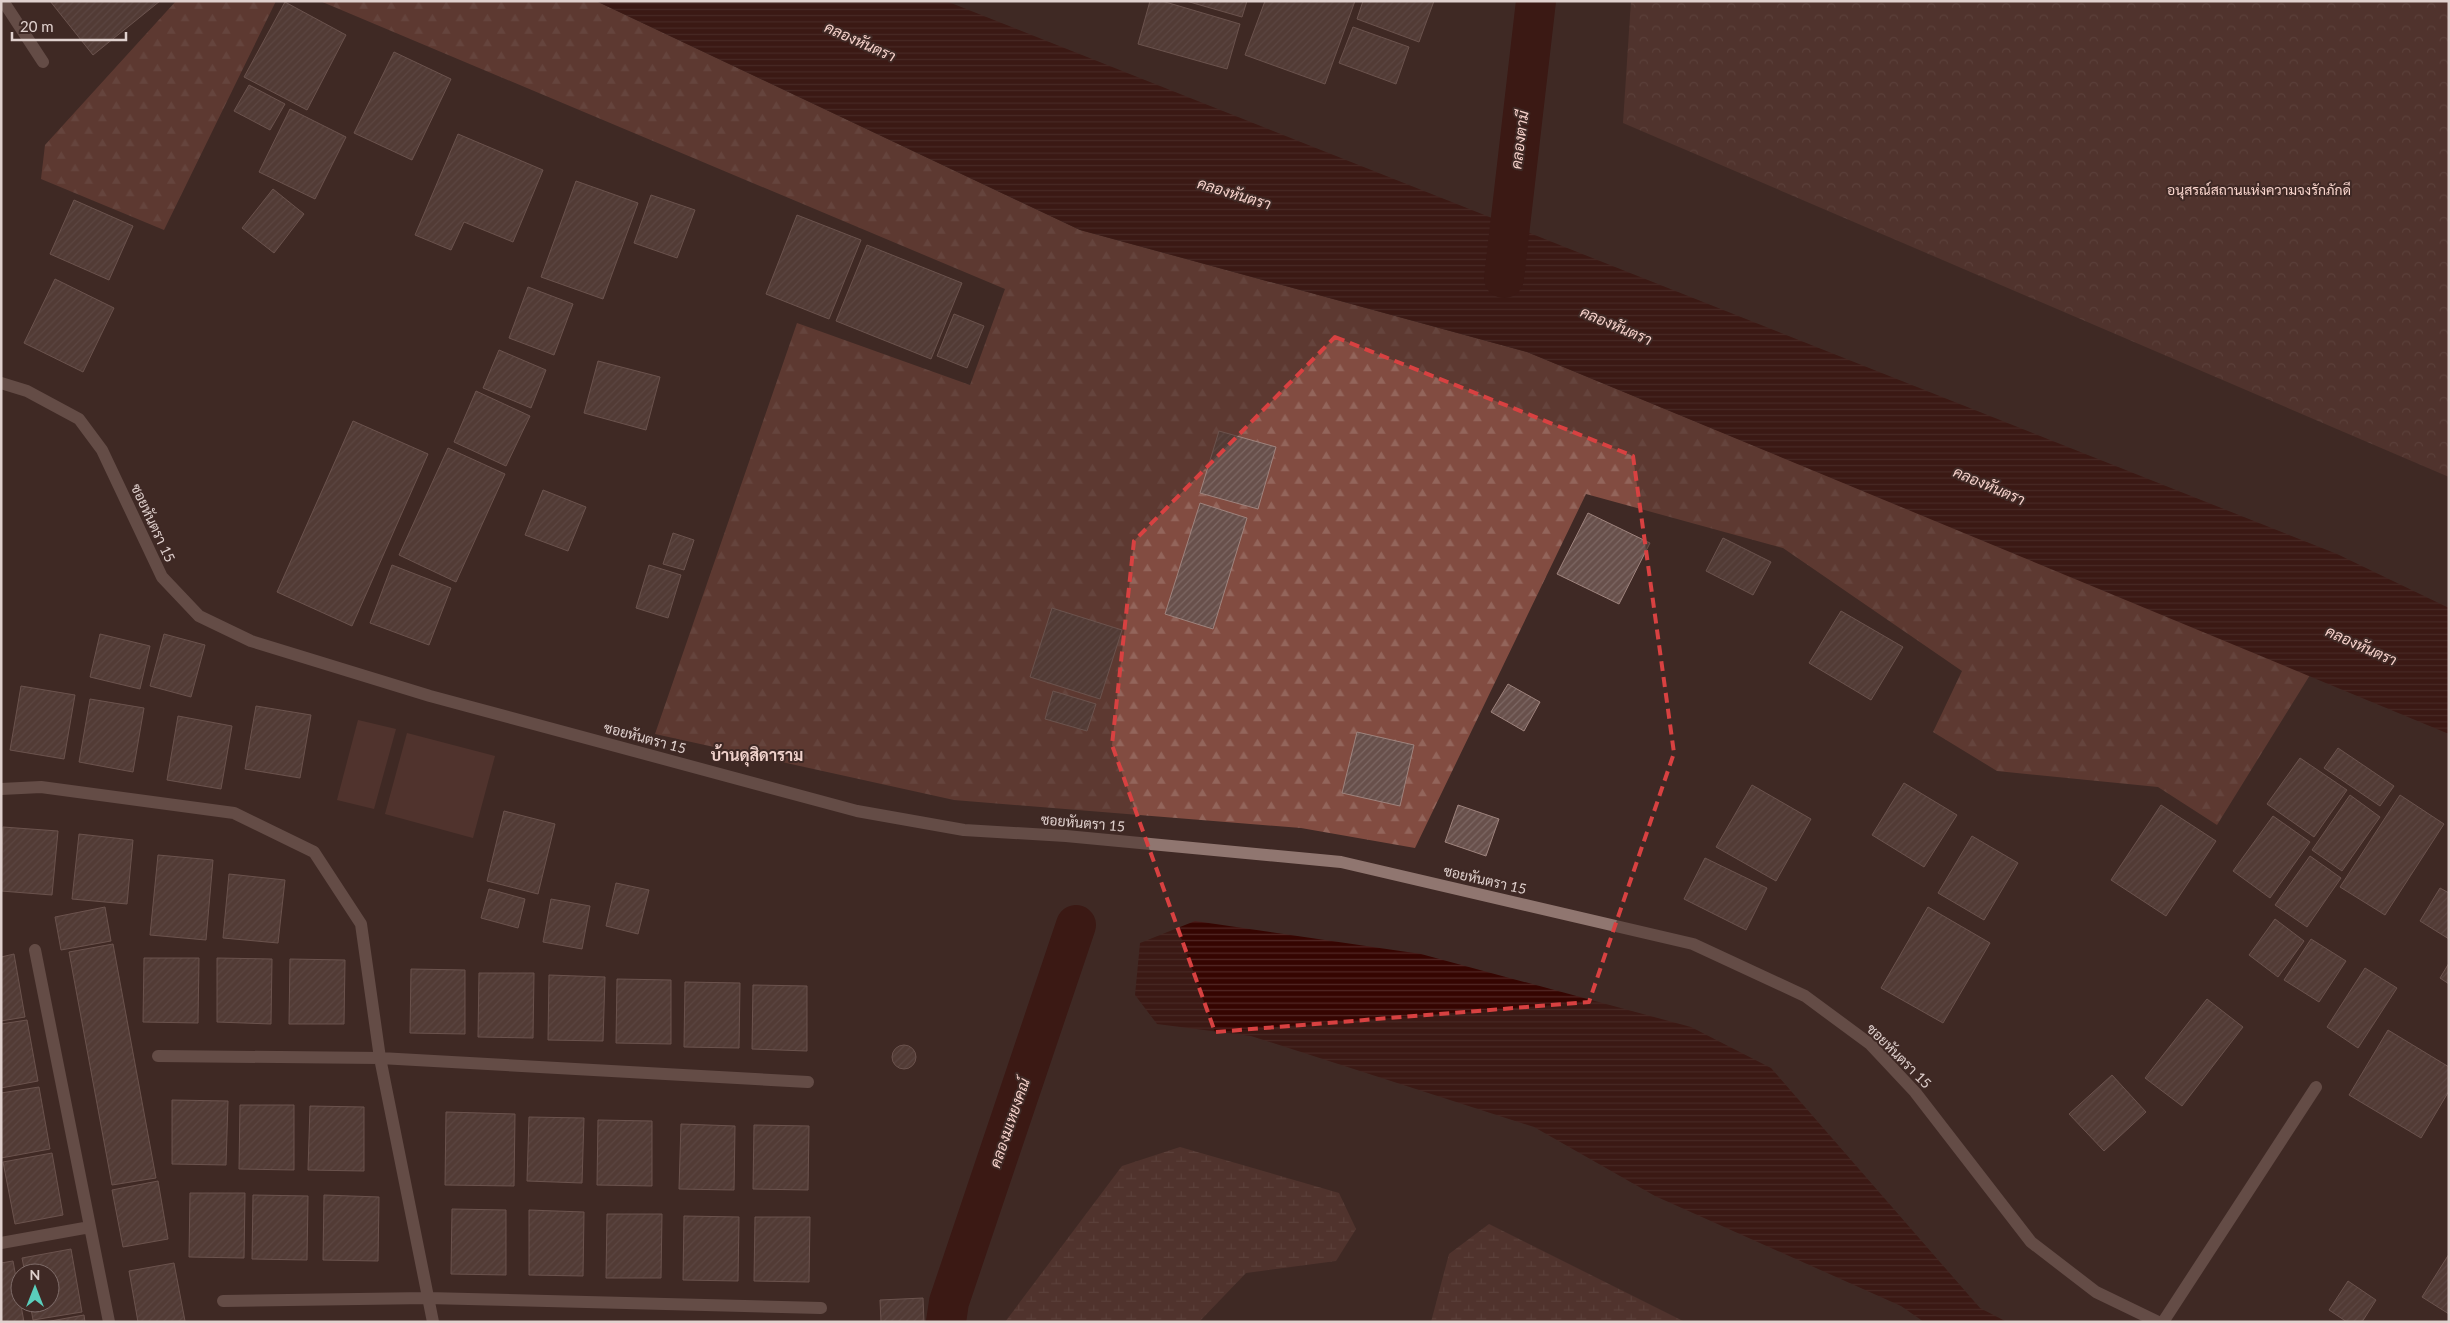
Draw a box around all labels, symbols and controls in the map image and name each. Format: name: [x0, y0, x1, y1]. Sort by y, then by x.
scale bar: [12, 10, 126, 42]
text: 20 m: [20, 17, 54, 35]
water label: คลองหันตรา: [822, 17, 899, 65]
water label: คลองตามี: [1506, 109, 1532, 170]
water label: คลองหันตรา: [1195, 173, 1273, 213]
park label: อนุสรณ์สถานแห่งความจงรักภักดี: [2167, 181, 2351, 200]
water label: คลองหันตรา: [1578, 302, 1655, 348]
water label: คลองหันตรา: [1951, 462, 2028, 508]
street label: ซอยหันตรา 15: [128, 481, 179, 565]
water label: คลองหันตรา: [2323, 621, 2400, 669]
street label: ซอยหันตรา 15: [602, 718, 688, 757]
district label: บ้านดุสิดาราม: [711, 744, 803, 767]
street label: ซอยหันตรา 15: [1040, 810, 1126, 835]
street label: ซอยหันตรา 15: [1442, 862, 1528, 897]
street label: ซอยหันตรา 15: [1863, 1020, 1935, 1092]
water label: คลองมเหยงคณ์: [985, 1074, 1033, 1170]
north arrow: [10, 1263, 60, 1313]
text: N: [30, 1266, 40, 1283]

